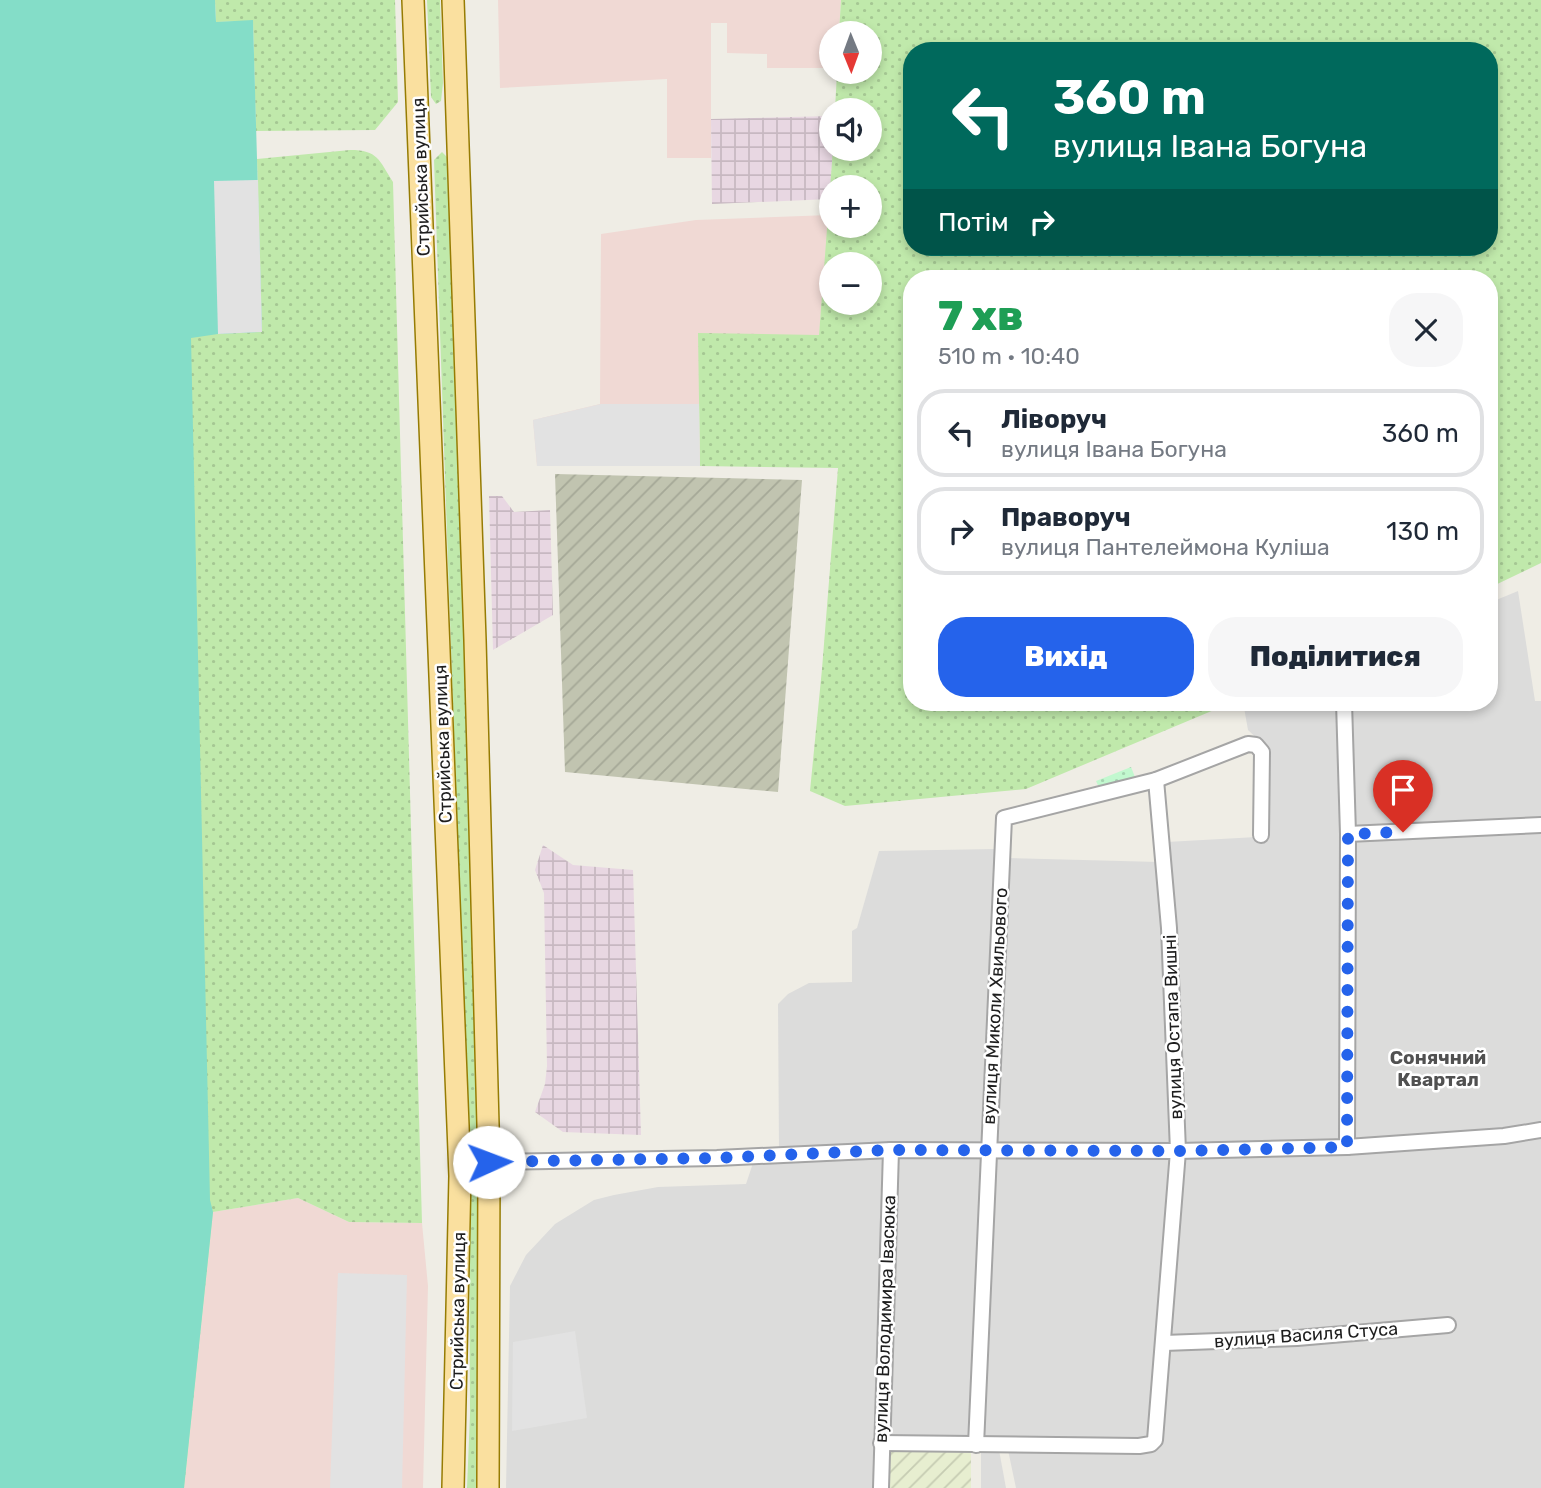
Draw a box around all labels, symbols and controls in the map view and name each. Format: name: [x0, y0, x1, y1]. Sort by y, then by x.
north arrow: [819, 21, 882, 84]
map controls: [819, 21, 882, 315]
text: 360 m: [1053, 68, 1206, 126]
icon: left: [938, 70, 1029, 161]
street label: Стрийська вулиця: [407, 97, 435, 257]
button: sound: [819, 98, 882, 161]
text: вулиця Івана Богуна: [1053, 127, 1367, 165]
button: +: [819, 175, 882, 238]
icon: right: [1023, 203, 1061, 241]
text: Потім: [938, 207, 1009, 238]
button: −: [819, 252, 882, 315]
text: 7 хв: [938, 291, 1023, 341]
button: close: [1389, 293, 1463, 367]
text: 510 m · 10:40: [938, 342, 1080, 370]
text: Ліворуч: [1001, 404, 1107, 435]
icon: left: [942, 414, 980, 452]
text: 360 m: [1382, 418, 1459, 449]
text: вулиця Івана Богуна: [1001, 435, 1227, 463]
text: Праворуч: [1001, 502, 1131, 533]
icon: right: [942, 512, 980, 550]
text: 130 m: [1386, 516, 1459, 547]
text: вулиця Пантелеймона Куліша: [1001, 533, 1330, 561]
button: Вихід: [938, 617, 1194, 697]
button: Поділитися: [1208, 617, 1463, 697]
street label: Стрийська вулиця: [429, 664, 457, 824]
pin: [1373, 760, 1433, 832]
icon: arrive: [1384, 771, 1422, 809]
street label: вулиця Миколи Хвильового: [978, 887, 1012, 1125]
street label: вулиця Остапа Вишні: [1159, 934, 1187, 1120]
district label: Сонячний Квартал: [1390, 1046, 1486, 1091]
position arrow: [452, 1125, 526, 1199]
street label: вулиця Володимира Івасюка: [870, 1195, 900, 1443]
street label: Стрийська вулиця: [446, 1232, 470, 1390]
street label: вулиця Василя Стуса: [1213, 1318, 1399, 1352]

